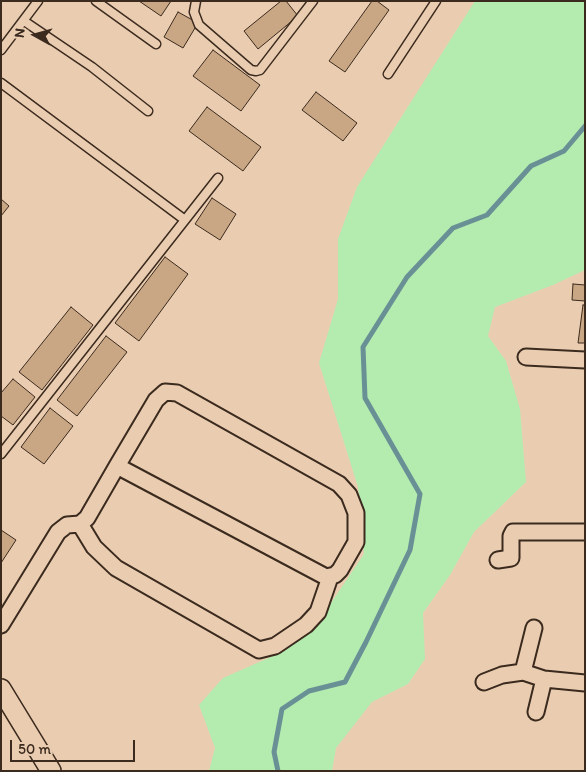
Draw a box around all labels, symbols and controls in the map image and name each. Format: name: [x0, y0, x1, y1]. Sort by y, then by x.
north arrow: [10, 10, 60, 60]
text: N: [11, 27, 29, 39]
scale bar: [12, 730, 138, 762]
text: 50 m: [18, 740, 51, 758]

